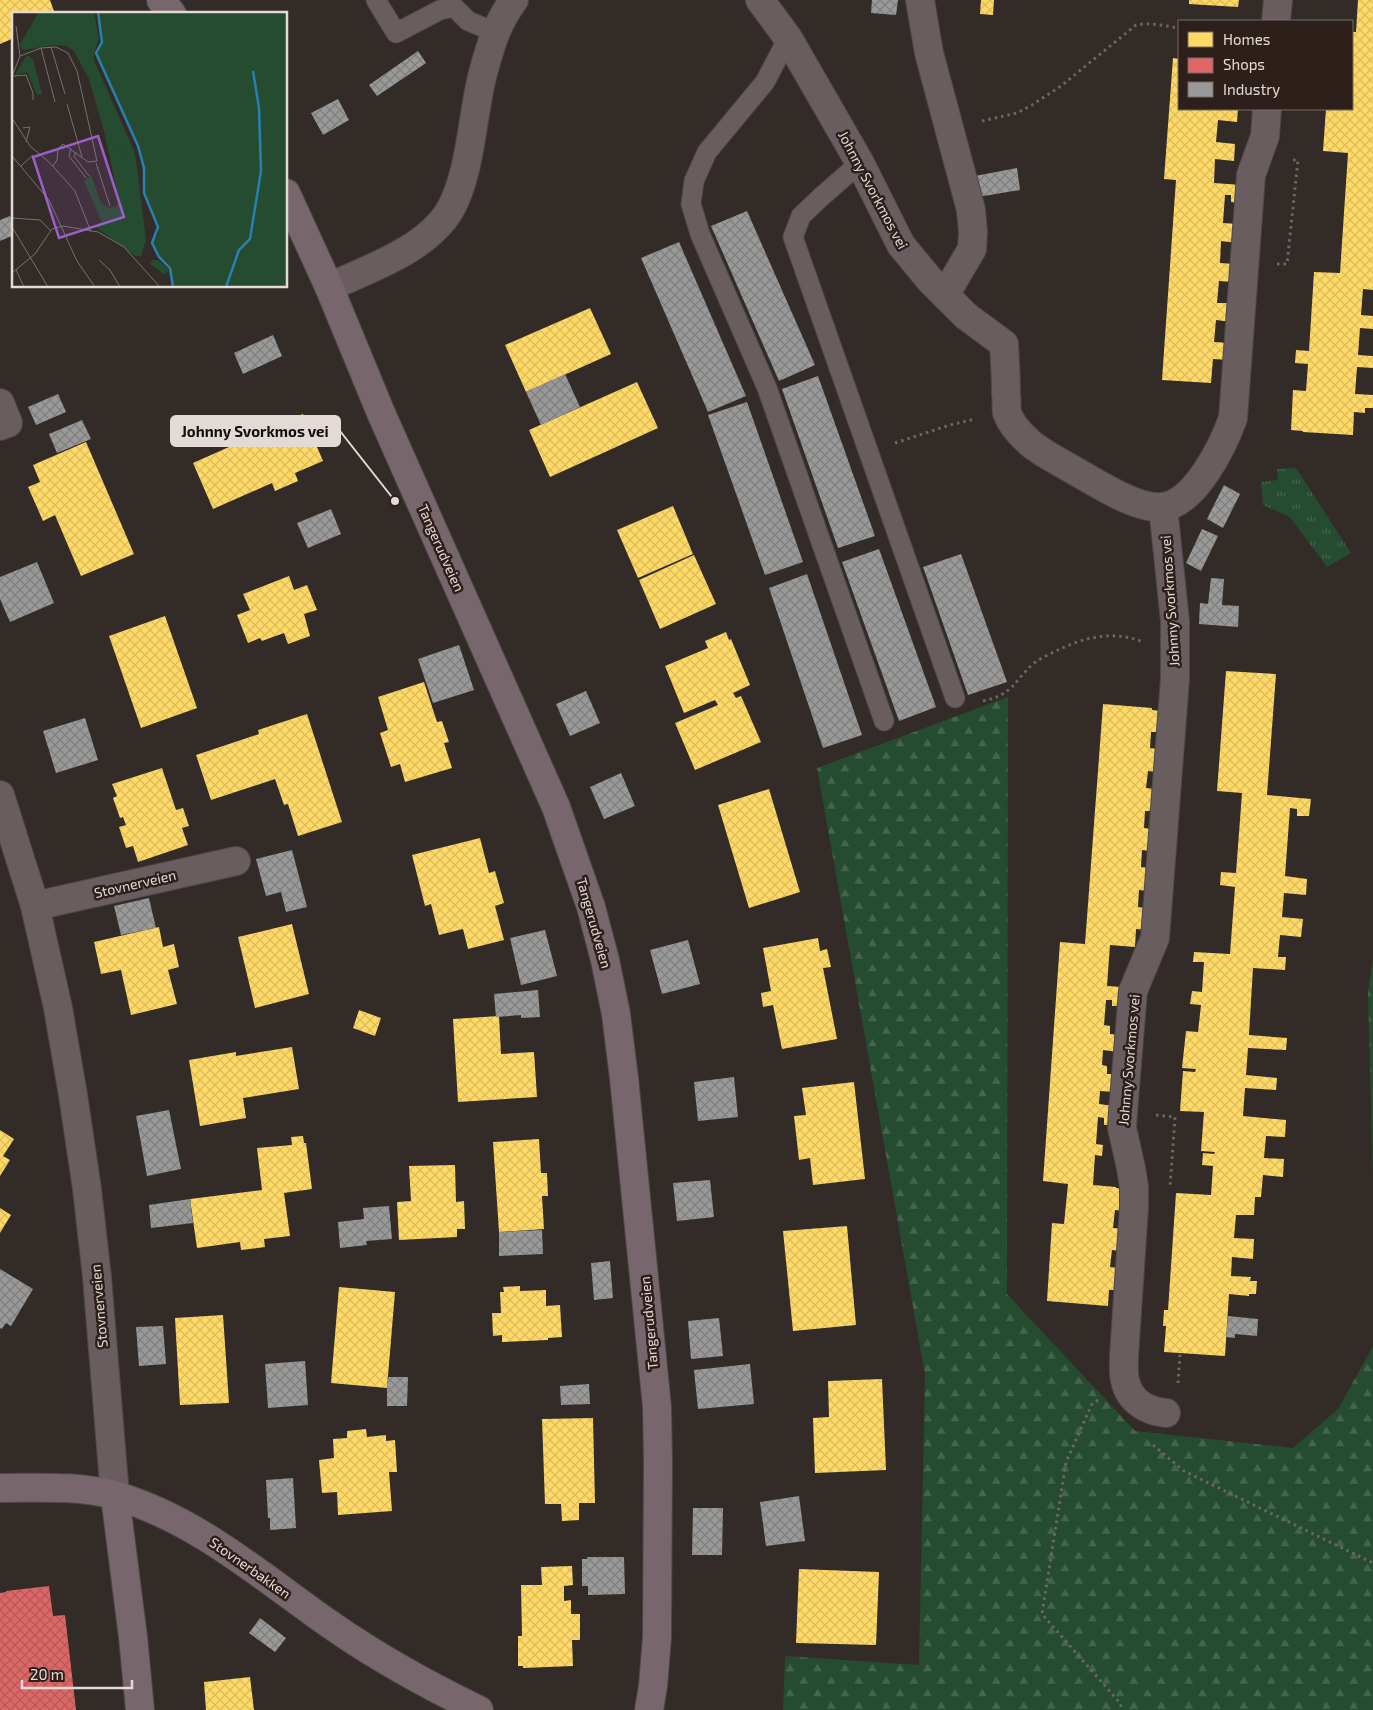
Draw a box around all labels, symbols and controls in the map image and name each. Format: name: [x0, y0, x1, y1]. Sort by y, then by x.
inset map: [12, 12, 288, 288]
legend: [1178, 20, 1353, 110]
text: Homes: [1223, 30, 1270, 48]
text: Shops: [1223, 55, 1265, 73]
text: Industry: [1223, 80, 1280, 98]
street label: Johnny Svorkmos vei: [835, 128, 912, 252]
callout: Johnny Svorkmos vei: [171, 416, 340, 446]
text: Johnny Svorkmos vei: [181, 422, 329, 441]
street label: Tangerudveien: [415, 502, 468, 594]
street label: Johnny Svorkmos vei: [1156, 535, 1183, 667]
street label: Stovnerveien: [92, 866, 178, 901]
street label: Tangerudveien: [573, 876, 616, 970]
street label: Johnny Svorkmos vei: [1114, 994, 1143, 1126]
street label: Stovnerveien: [86, 1264, 111, 1348]
street label: Tangerudveien: [636, 1276, 661, 1370]
street label: Stovnerbakken: [206, 1533, 294, 1602]
scale bar: [22, 1658, 132, 1690]
text: 20 m: [30, 1665, 64, 1683]

